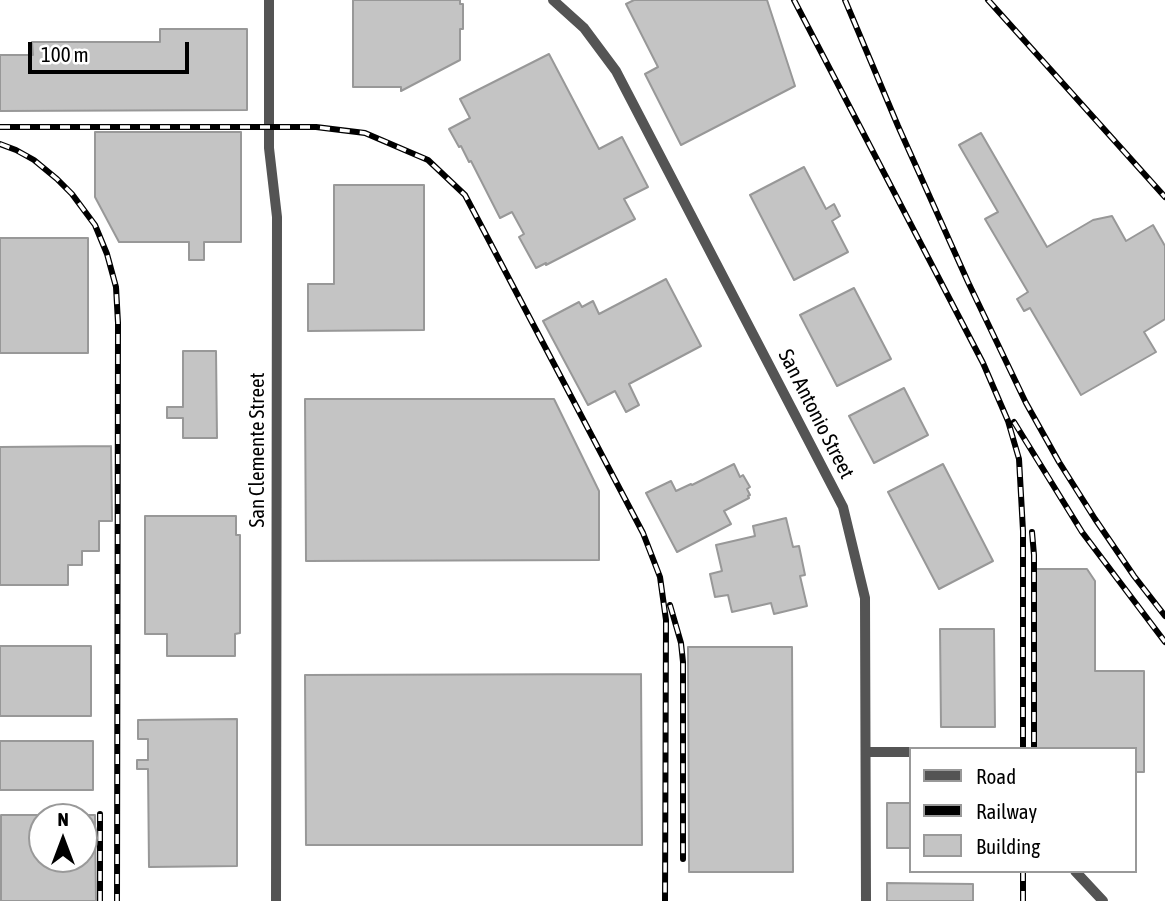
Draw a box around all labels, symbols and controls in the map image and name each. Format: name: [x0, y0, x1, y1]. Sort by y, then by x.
scale bar: [32, 28, 192, 72]
text: 100 m: [41, 42, 89, 66]
street label: San Antonio Street: [773, 345, 859, 483]
street label: San Clemente Street: [244, 372, 270, 528]
legend: [909, 747, 1137, 873]
text: Road: [976, 764, 1016, 788]
text: Railway: [976, 799, 1037, 823]
north arrow: [28, 803, 98, 873]
text: N: [57, 808, 69, 830]
text: Building: [976, 834, 1040, 858]

